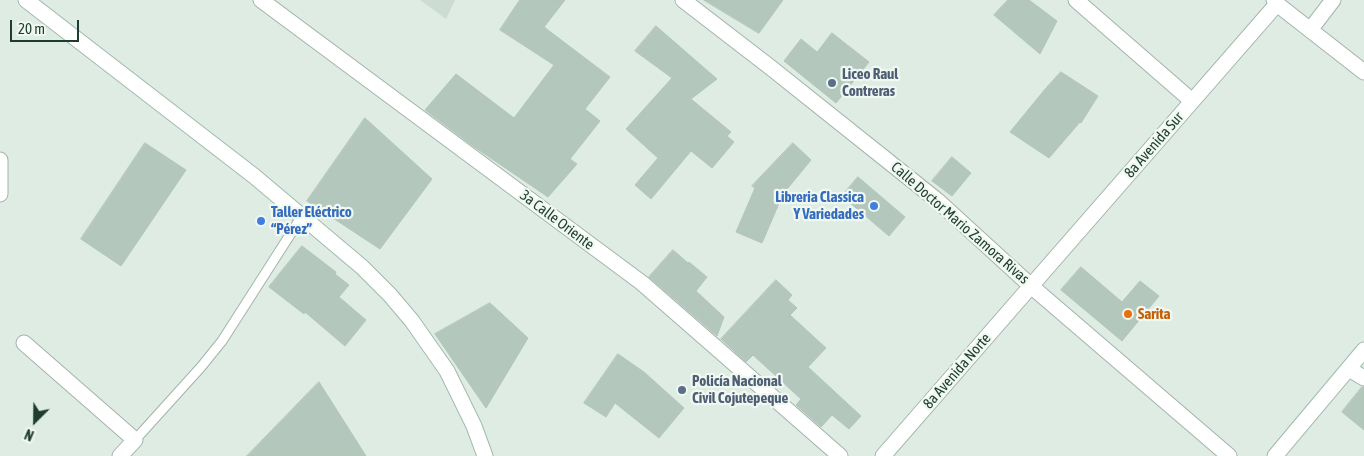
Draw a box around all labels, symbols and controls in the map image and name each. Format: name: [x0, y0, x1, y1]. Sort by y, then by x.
scale bar: [12, 10, 81, 42]
text: 20 m: [18, 20, 45, 37]
place label: Liceo Raul Contreras: [842, 65, 898, 100]
marker: Liceo Raul Contreras: [826, 77, 838, 89]
street label: 8a Avenida Sur: [1121, 108, 1187, 182]
street label: Calle Doctor Mario Zamora Rivas: [887, 158, 1033, 288]
street label: 3a Calle Oriente: [516, 186, 598, 254]
place label: Libreria Classica Y Variedades: [775, 188, 864, 223]
marker: Libreria Classica Y Variedades: [868, 200, 880, 212]
place label: Taller Eléctrico “Pérez”: [271, 203, 352, 238]
marker: Taller Eléctrico “Pérez”: [255, 215, 267, 227]
place label: Sarita: [1138, 305, 1170, 323]
marker: Sarita: [1122, 308, 1134, 320]
street label: 8a Avenida Norte: [919, 330, 995, 412]
place label: Policía Nacional Civil Cojutepeque: [692, 372, 788, 407]
marker: Policía Nacional Civil Cojutepeque: [676, 384, 688, 396]
north arrow: [10, 396, 60, 446]
text: N: [22, 426, 36, 444]

